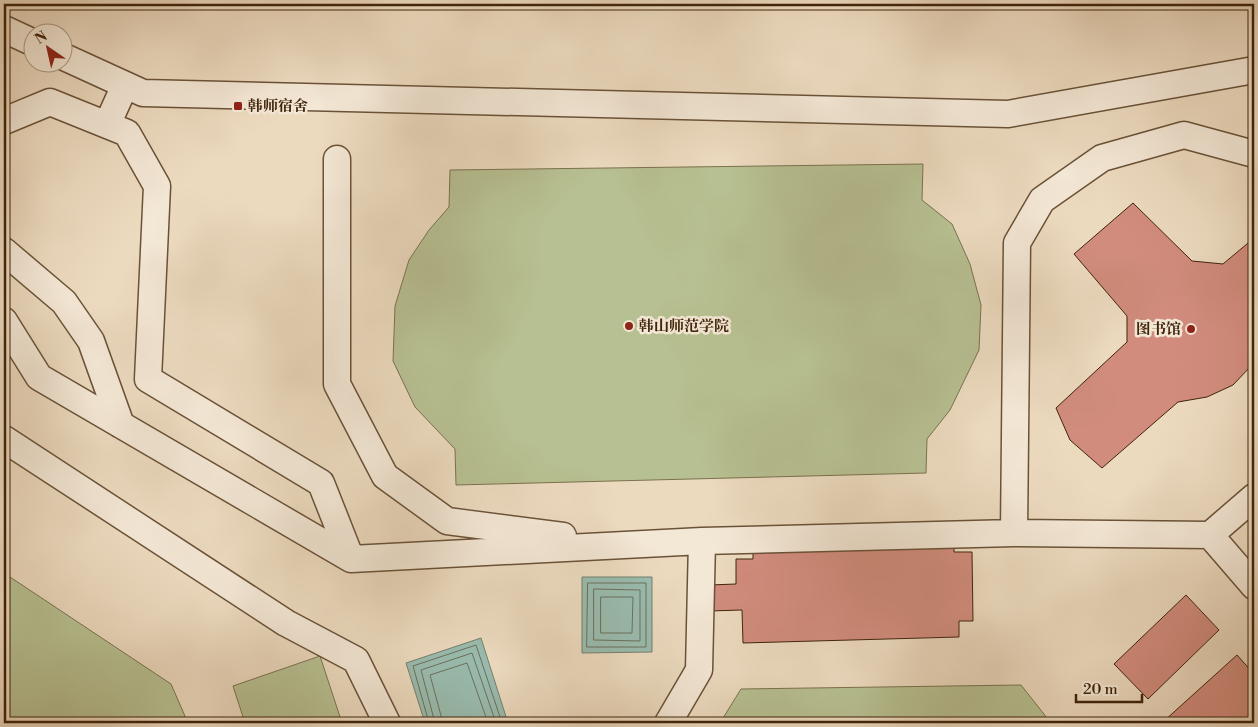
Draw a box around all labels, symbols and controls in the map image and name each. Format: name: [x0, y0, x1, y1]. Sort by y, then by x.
north arrow: [22, 22, 72, 72]
text: N: [32, 27, 51, 49]
place label: 韩师宿舍: [248, 97, 308, 116]
marker: 韩师宿舍: [232, 100, 244, 112]
place label: 韩山师范学院: [639, 317, 729, 336]
marker: 韩山师范学院: [623, 320, 635, 332]
place label: 图书馆: [1136, 320, 1181, 339]
marker: 图书馆: [1185, 323, 1197, 335]
scale bar: [1076, 672, 1142, 704]
text: 20 m: [1083, 680, 1118, 699]

